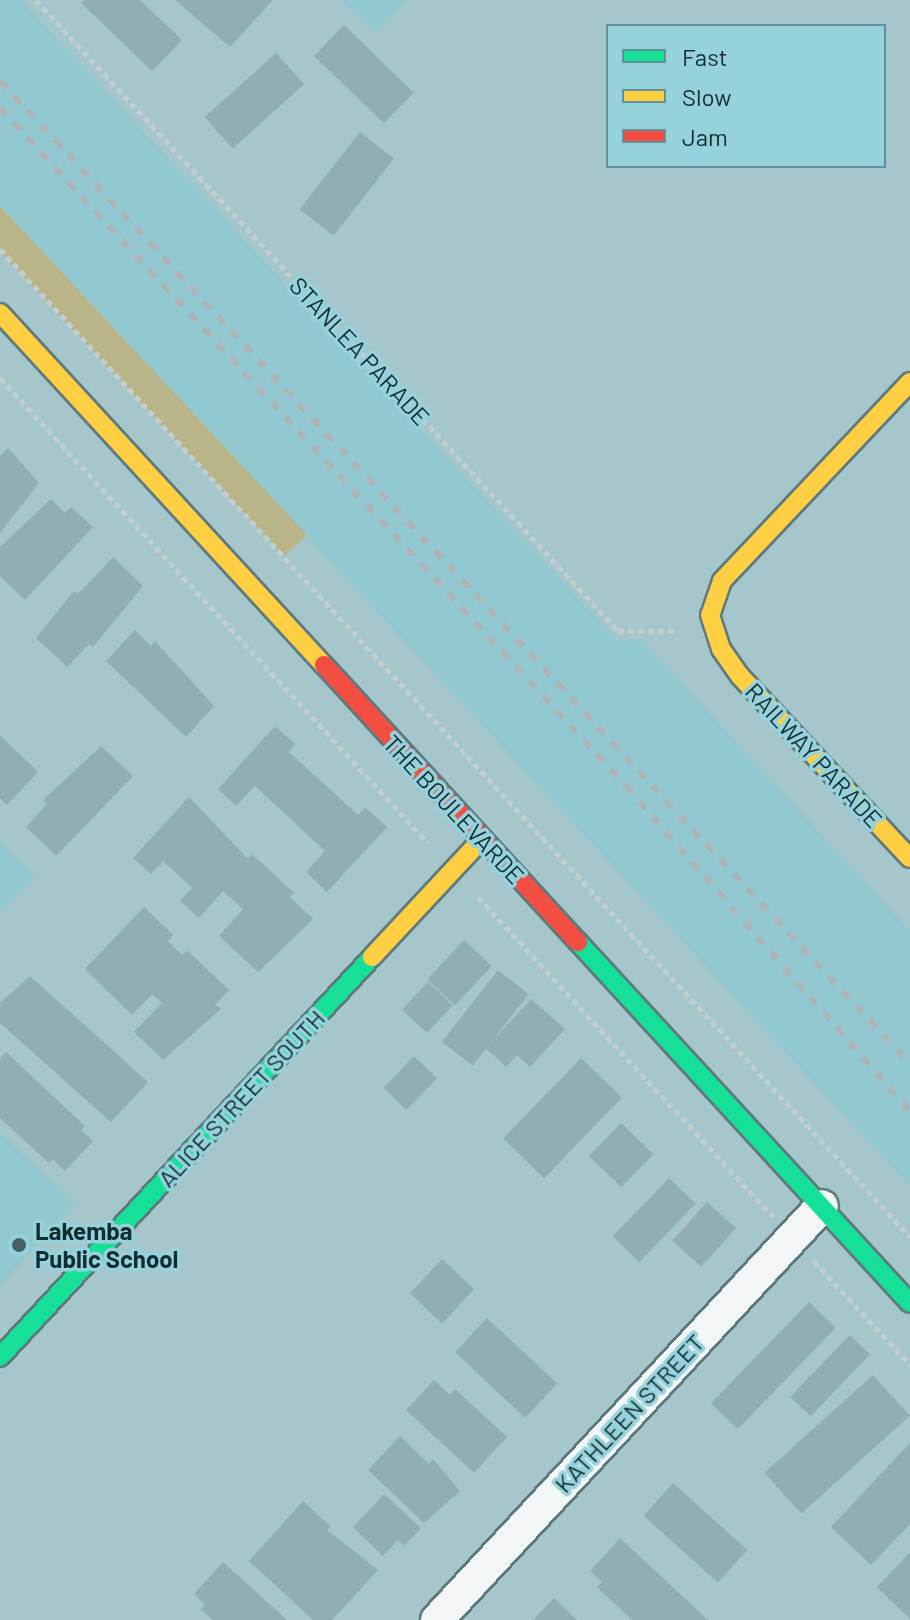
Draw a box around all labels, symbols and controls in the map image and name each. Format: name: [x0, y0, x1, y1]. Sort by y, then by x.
legend: [606, 24, 886, 168]
text: Fast: [682, 42, 727, 71]
text: Slow: [682, 82, 731, 111]
text: Jam: [682, 122, 728, 151]
street label: STANLEA PARADE: [284, 271, 436, 431]
street label: RAILWAY PARADE: [740, 677, 888, 833]
street label: THE BOULEVARDE: [378, 729, 530, 889]
street label: ALICE STREET SOUTH: [152, 1004, 330, 1192]
place label: Lakemba Public School: [35, 1217, 178, 1273]
marker: Lakemba Public School: [10, 1236, 28, 1254]
street label: KATHLEEN STREET: [548, 1328, 710, 1498]

